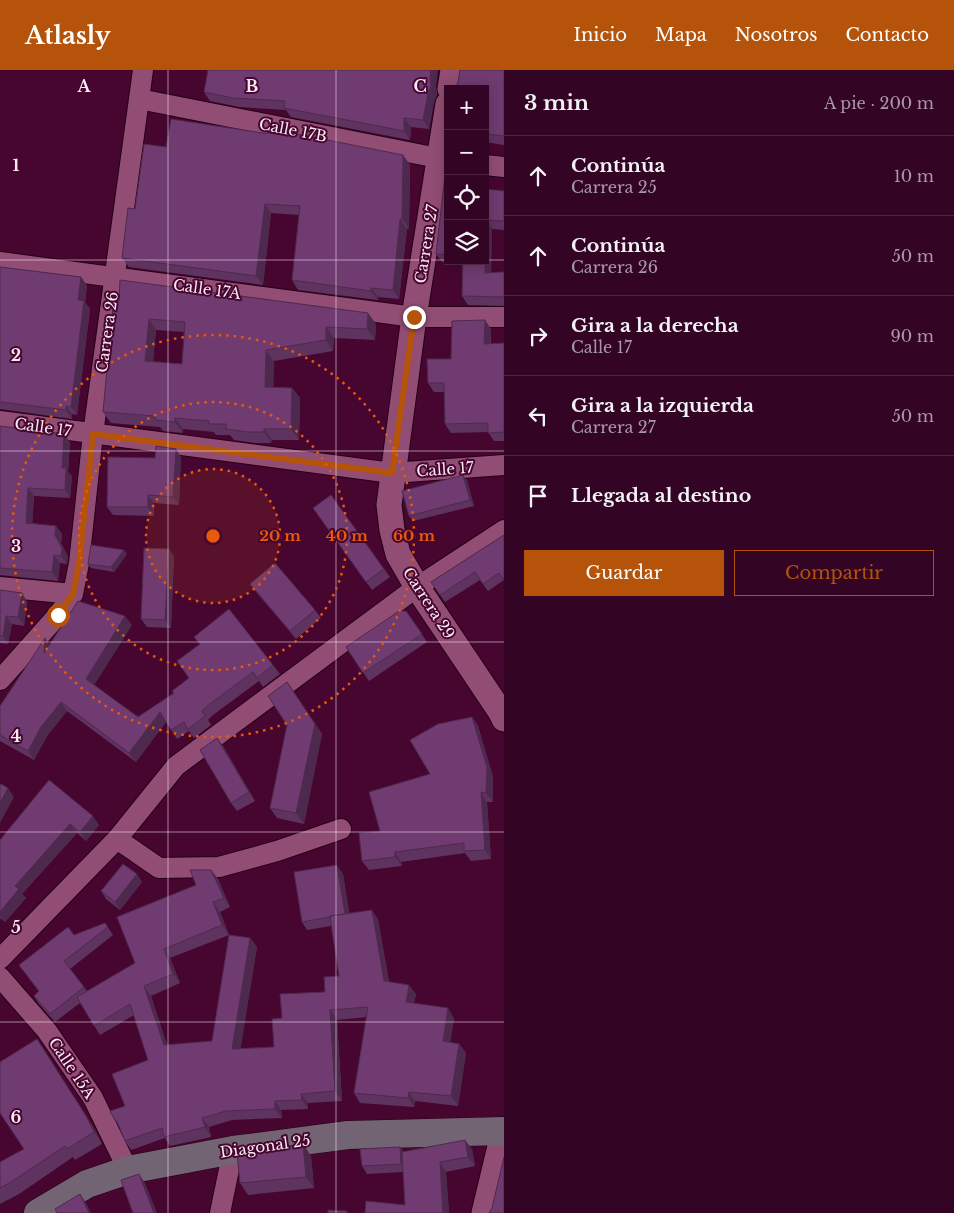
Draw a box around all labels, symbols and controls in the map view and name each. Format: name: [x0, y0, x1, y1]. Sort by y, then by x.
text: Atlasly: [25, 21, 111, 50]
text: Inicio: [573, 24, 627, 46]
text: Mapa: [655, 24, 707, 46]
text: Nosotros: [735, 24, 817, 46]
text: Contacto: [845, 24, 929, 46]
text: A: [77, 76, 92, 96]
text: B: [246, 76, 259, 96]
text: C: [413, 76, 427, 96]
map controls: [444, 85, 489, 265]
button: +: [444, 85, 489, 130]
text: 3 min: [524, 90, 589, 116]
text: A pie · 200 m: [824, 93, 934, 113]
street label: Calle 17B: [257, 114, 329, 146]
button: −: [444, 130, 489, 175]
text: Continúa: [571, 154, 665, 177]
text: 1: [13, 155, 20, 175]
icon: ahead: [524, 162, 552, 190]
text: 10 m: [894, 166, 934, 186]
button: locate: [444, 175, 489, 220]
text: Carrera 25: [571, 177, 657, 197]
street label: Carrera 27: [410, 203, 442, 285]
button: layers: [444, 220, 489, 265]
text: Continúa: [571, 234, 665, 257]
icon: ahead: [524, 242, 552, 270]
text: 50 m: [892, 246, 934, 266]
text: Carrera 26: [571, 257, 658, 277]
street label: Calle 17A: [172, 275, 243, 303]
street label: Carrera 26: [92, 290, 122, 374]
route end: [403, 306, 426, 329]
text: Gira a la derecha: [571, 314, 739, 337]
icon: right: [524, 322, 552, 350]
text: 90 m: [891, 326, 934, 346]
text: Calle 17: [571, 337, 632, 357]
text: 2: [11, 345, 21, 365]
text: Gira a la izquierda: [571, 394, 754, 417]
icon: left: [524, 402, 552, 430]
text: 50 m: [892, 406, 934, 426]
street label: Calle 17: [13, 414, 73, 440]
text: Carrera 27: [571, 417, 656, 437]
street label: Calle 17: [416, 457, 475, 480]
icon: arrive: [524, 482, 552, 510]
text: Llegada al destino: [571, 484, 751, 507]
text: 20 m: [259, 526, 301, 545]
text: 40 m: [326, 526, 368, 545]
text: 60 m: [393, 526, 435, 545]
centre of rings: [204, 527, 222, 545]
text: 3: [11, 536, 21, 556]
button: Guardar: [524, 550, 724, 596]
button: Compartir: [734, 550, 934, 596]
street label: Carrera 29: [399, 564, 459, 642]
route start: [47, 604, 70, 627]
text: 4: [11, 726, 21, 746]
text: 5: [11, 917, 21, 937]
street label: Calle 15A: [45, 1034, 100, 1103]
text: 6: [11, 1107, 22, 1127]
street label: Diagonal 25: [219, 1130, 311, 1162]

